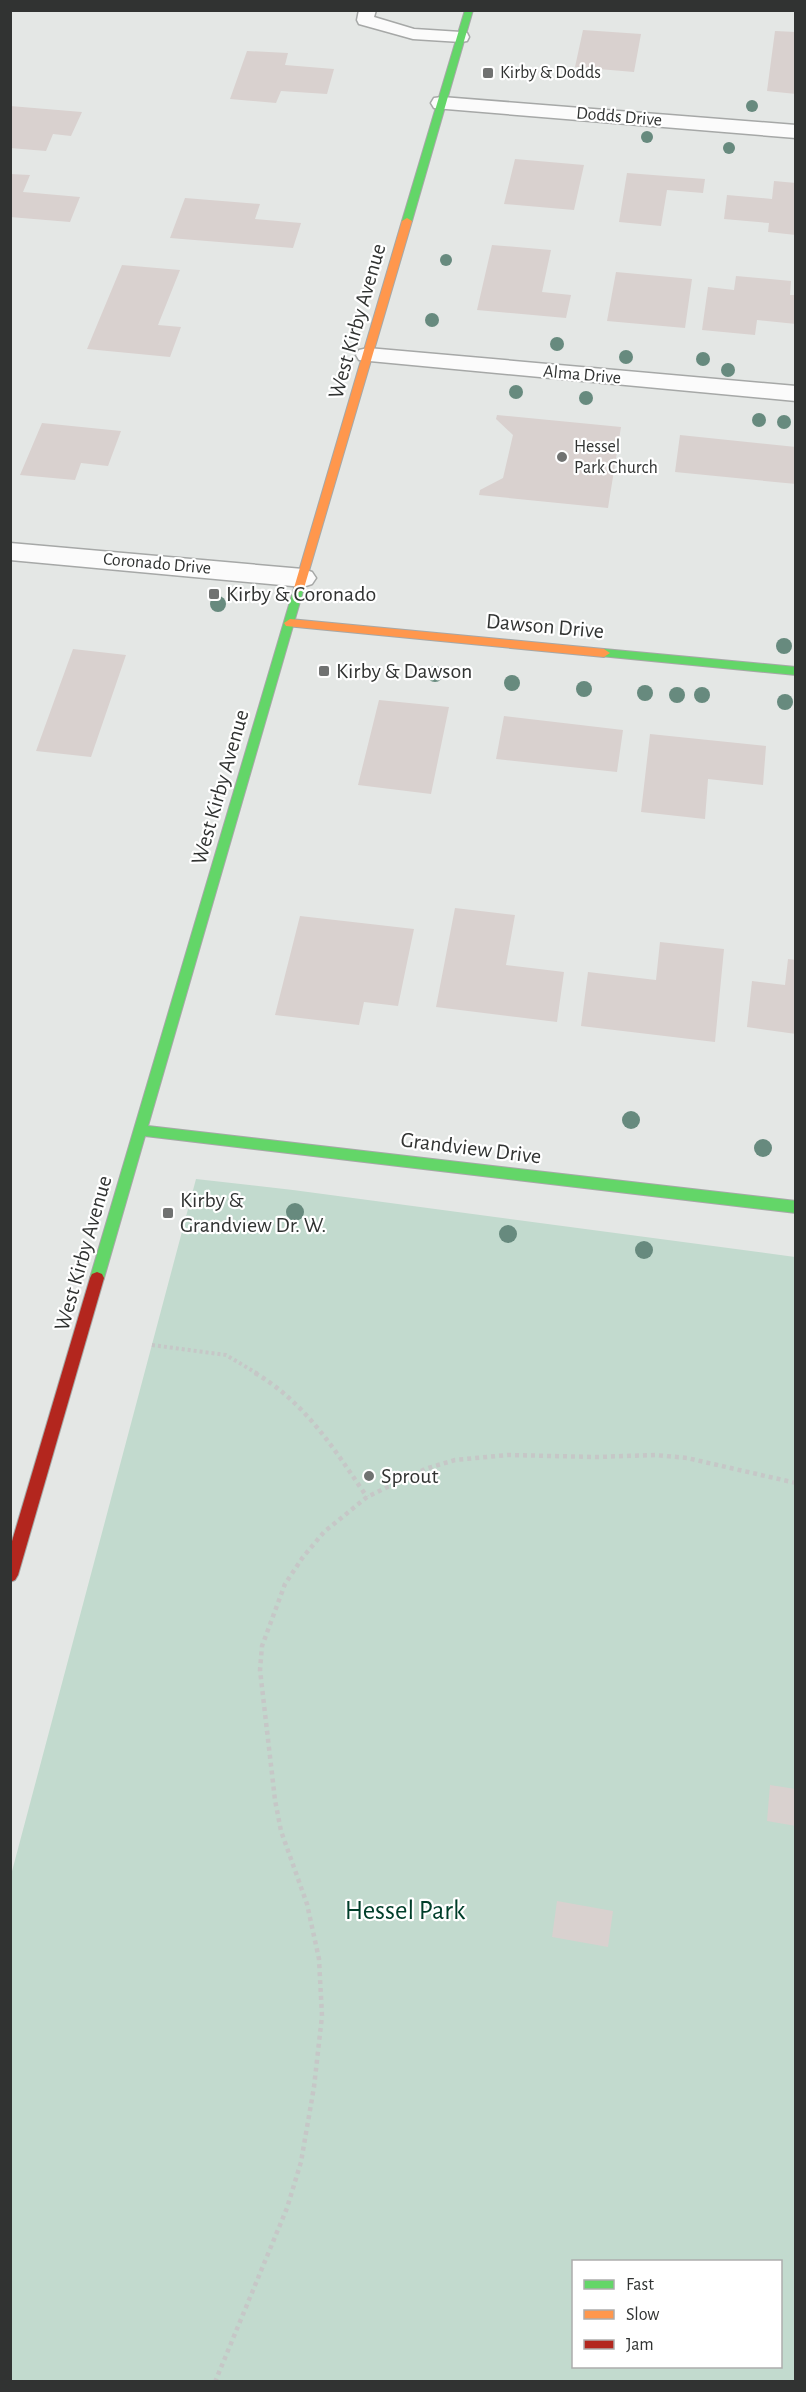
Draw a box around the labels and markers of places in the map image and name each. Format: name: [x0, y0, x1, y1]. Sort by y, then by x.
place label: Kirby & Dodds: [500, 64, 601, 82]
marker: Kirby & Dodds: [481, 66, 495, 80]
place label: Hessel Park Church: [574, 438, 658, 477]
marker: Hessel Park Church: [555, 450, 569, 464]
place label: Kirby & Coronado: [226, 583, 376, 605]
marker: Kirby & Coronado: [207, 587, 221, 601]
place label: Kirby & Dawson: [336, 660, 472, 682]
marker: Kirby & Dawson: [317, 664, 331, 678]
place label: Kirby & Grandview Dr. W.: [180, 1189, 326, 1236]
marker: Kirby & Grandview Dr. W.: [161, 1206, 175, 1220]
place label: Sprout: [381, 1465, 439, 1487]
marker: Sprout: [362, 1469, 376, 1483]

